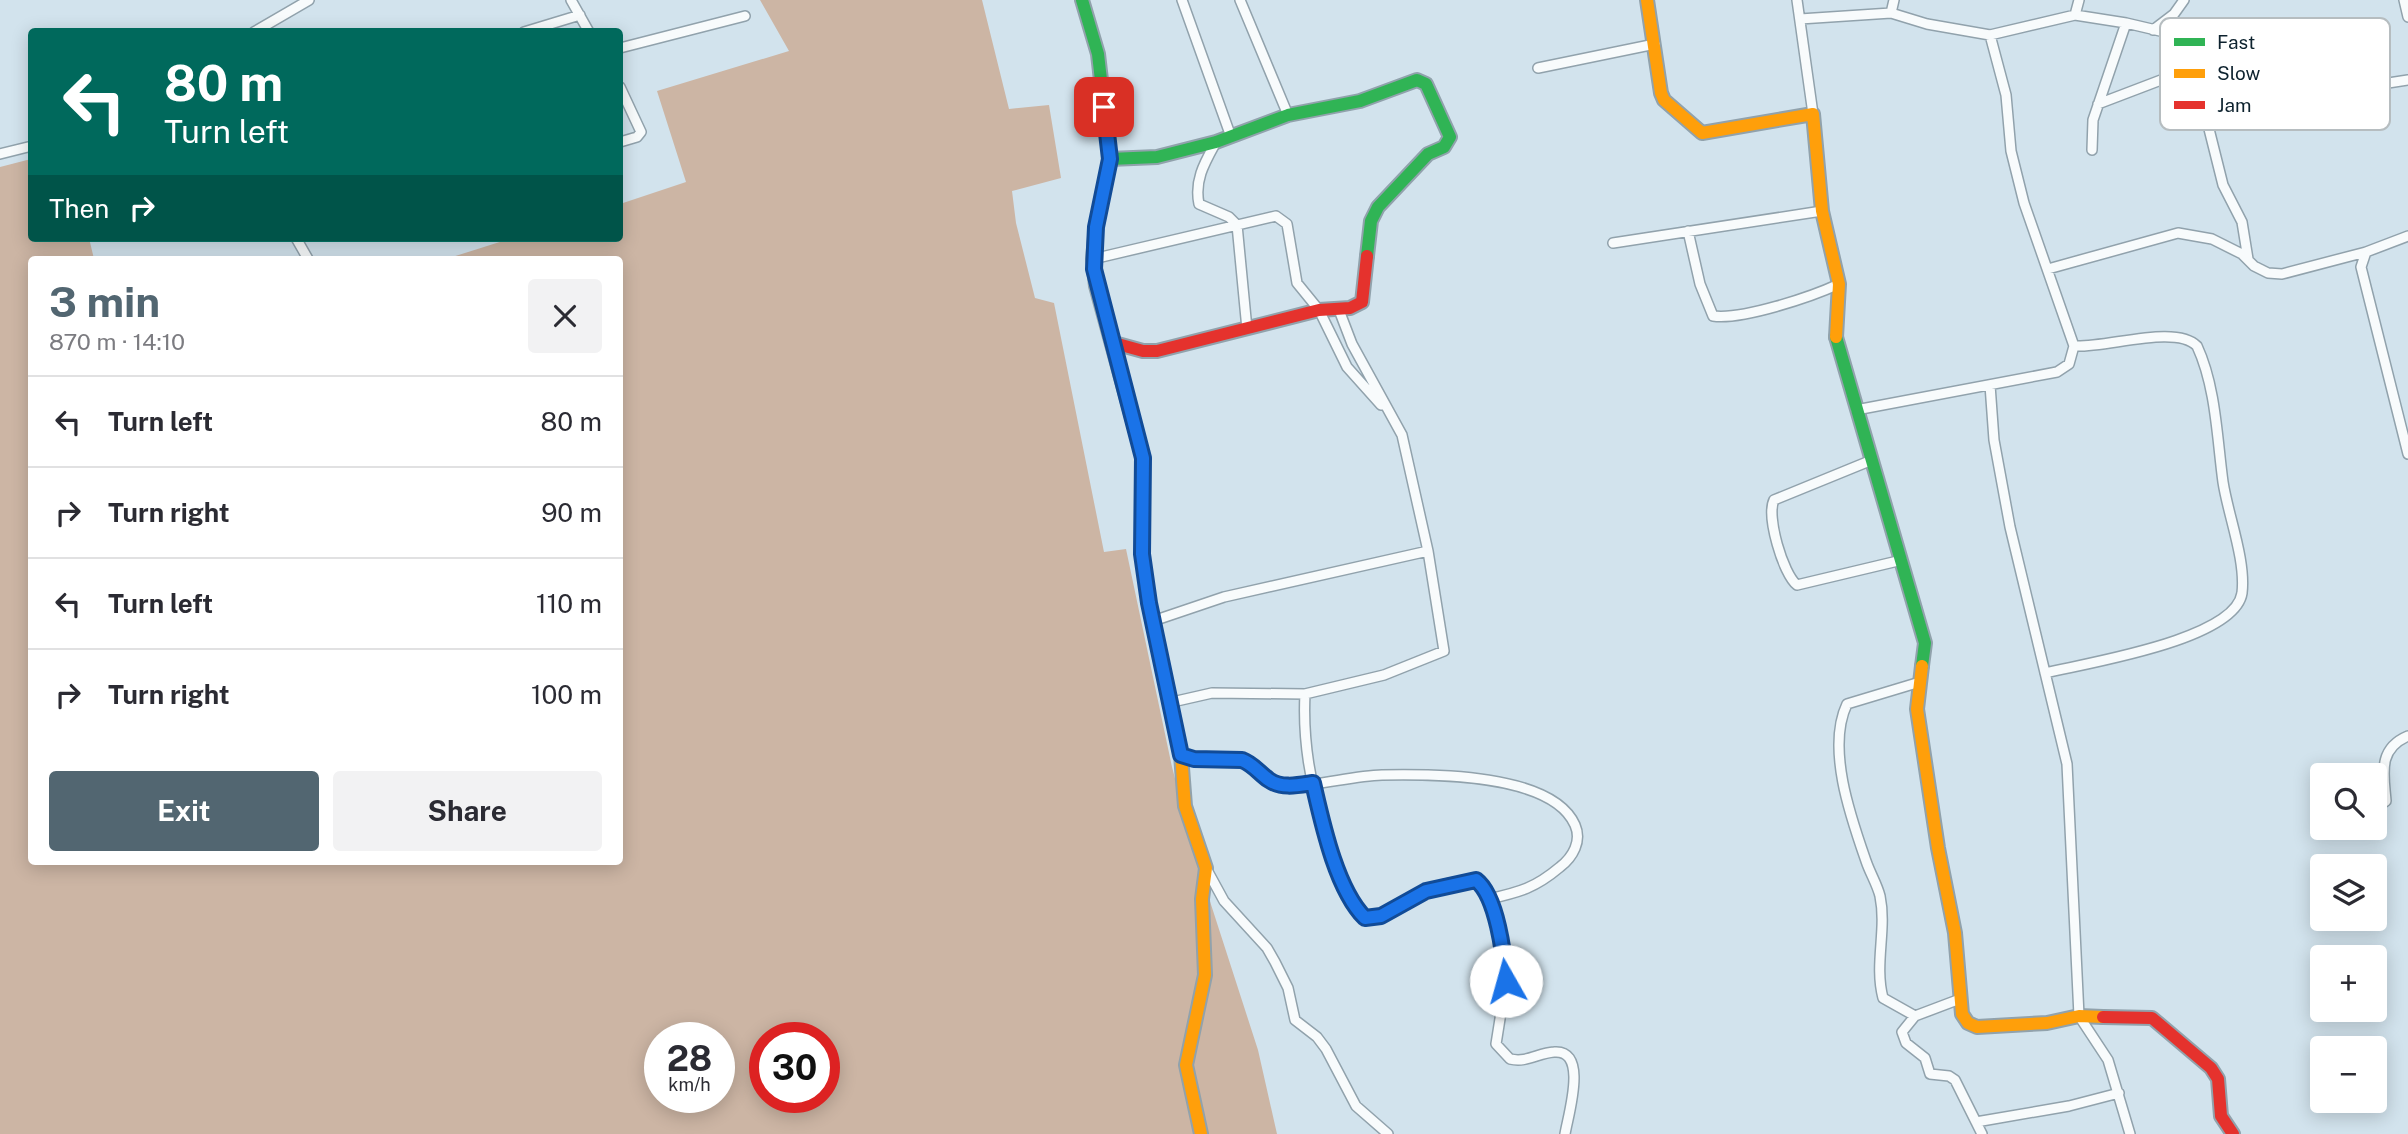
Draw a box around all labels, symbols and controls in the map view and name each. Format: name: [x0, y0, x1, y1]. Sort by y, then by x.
legend: [2160, 18, 2390, 130]
text: Fast: [2217, 31, 2255, 53]
text: 80 m: [164, 54, 283, 112]
icon: left: [49, 56, 140, 147]
text: Slow: [2217, 62, 2261, 84]
pin: [1074, 77, 1134, 137]
icon: arrive: [1085, 88, 1123, 126]
text: Jam: [2217, 94, 2251, 116]
text: Turn left: [164, 113, 289, 150]
icon: right: [123, 189, 161, 227]
text: Then: [49, 193, 109, 224]
text: 3 min: [49, 277, 160, 326]
button: close: [528, 279, 602, 353]
text: 870 m · 14:10: [49, 328, 185, 355]
icon: left: [49, 403, 87, 441]
text: Turn left: [108, 406, 213, 437]
text: 80 m: [541, 406, 602, 437]
icon: right: [49, 494, 87, 532]
text: Turn right: [108, 497, 230, 528]
text: 90 m: [541, 497, 602, 528]
icon: left: [49, 585, 87, 623]
text: Turn left: [108, 588, 213, 619]
text: 110 m: [536, 588, 602, 619]
icon: right: [49, 676, 87, 714]
text: Turn right: [108, 679, 230, 710]
text: 100 m: [531, 679, 602, 710]
map controls: [2310, 763, 2387, 1113]
button: search: [2310, 763, 2387, 840]
button: Exit: [49, 771, 319, 851]
button: Share: [333, 771, 602, 851]
button: layers: [2310, 854, 2387, 931]
position arrow: [1469, 944, 1543, 1018]
button: +: [2310, 945, 2387, 1022]
speed limit sign: 30: [749, 1022, 840, 1113]
button: −: [2310, 1036, 2387, 1113]
text: 28: [667, 1038, 712, 1079]
text: km/h: [668, 1074, 711, 1095]

